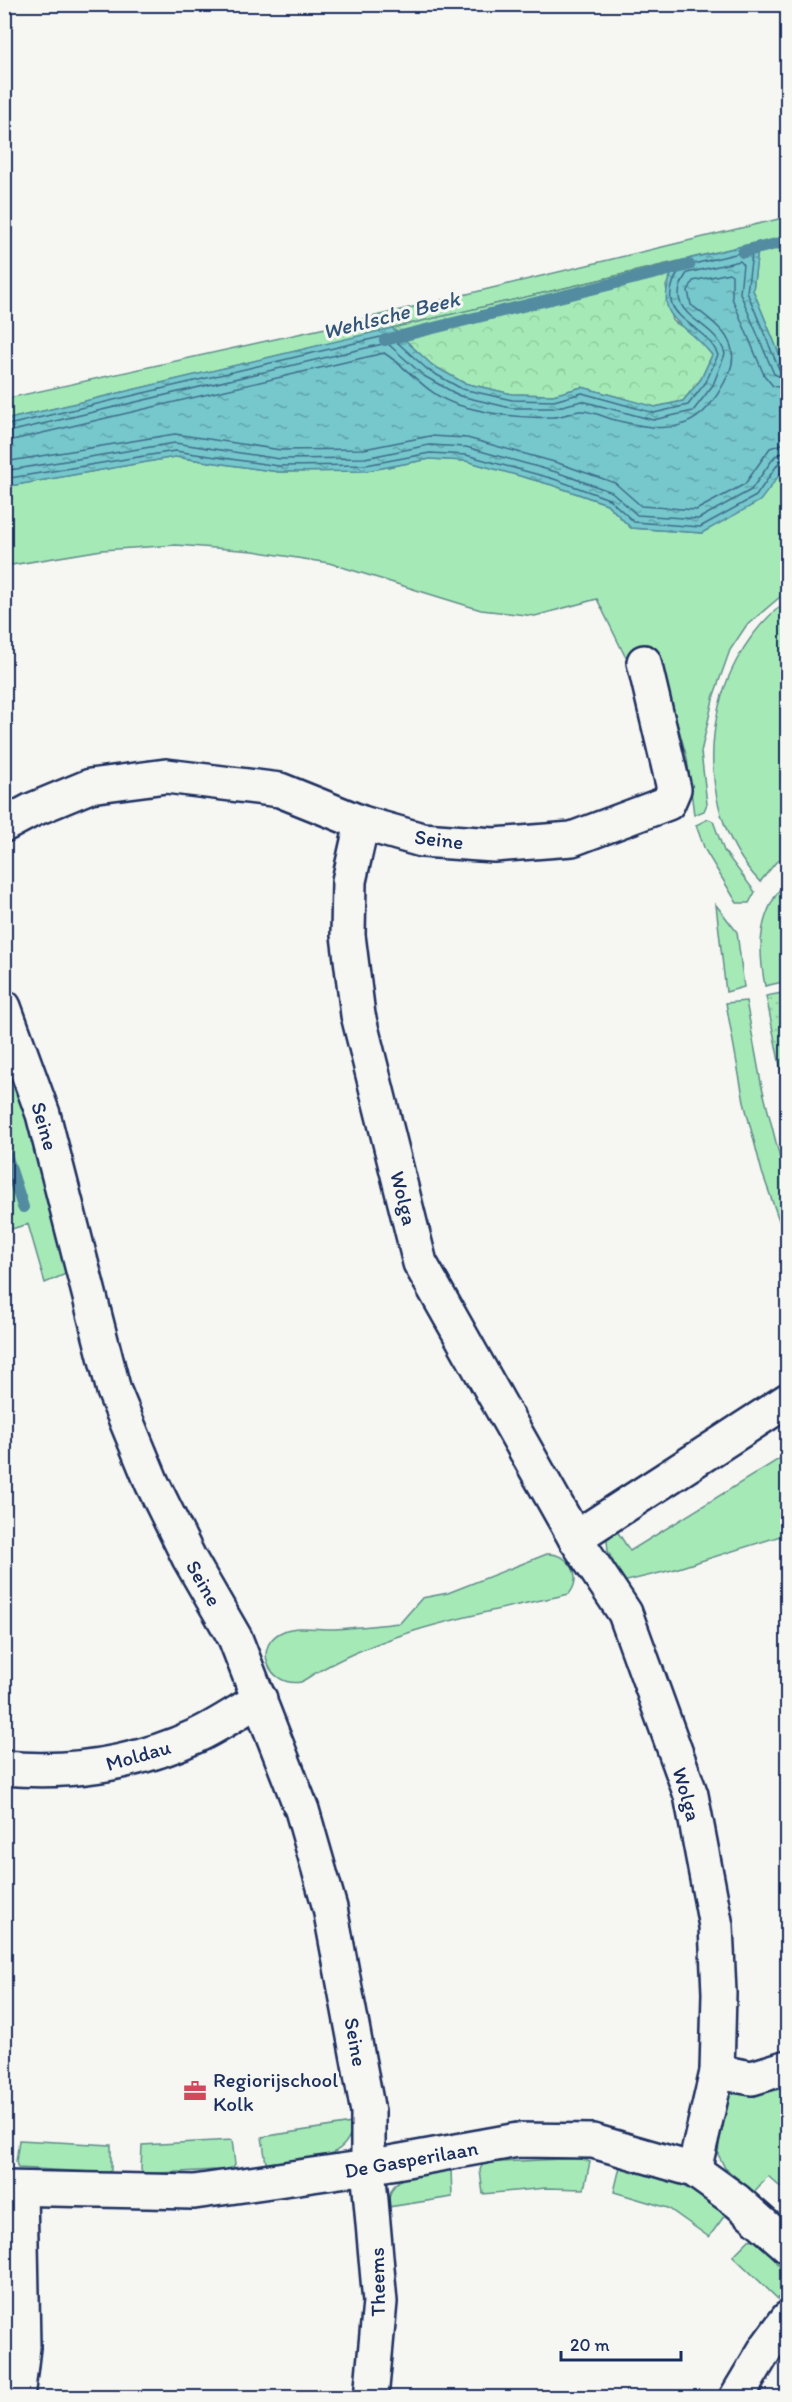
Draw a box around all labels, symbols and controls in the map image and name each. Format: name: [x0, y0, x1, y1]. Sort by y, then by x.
water label: Wehlsche Beek: [320, 285, 464, 345]
street label: Seine: [413, 824, 465, 854]
street label: Seine: [26, 1099, 64, 1153]
street label: Wolga: [385, 1168, 423, 1228]
street label: Seine: [181, 1555, 227, 1611]
street label: Moldau: [103, 1734, 174, 1776]
street label: Wolga: [667, 1764, 707, 1824]
street label: Seine: [339, 2016, 373, 2068]
place label: Regiorijschool Kolk: [213, 2067, 338, 2116]
office icon: Regiorijschool Kolk: [182, 2078, 208, 2104]
street label: De Gasperilaan: [342, 2135, 480, 2183]
street label: Theems: [364, 2247, 390, 2317]
scale bar: [561, 2324, 681, 2362]
text: 20 m: [570, 2334, 610, 2356]

